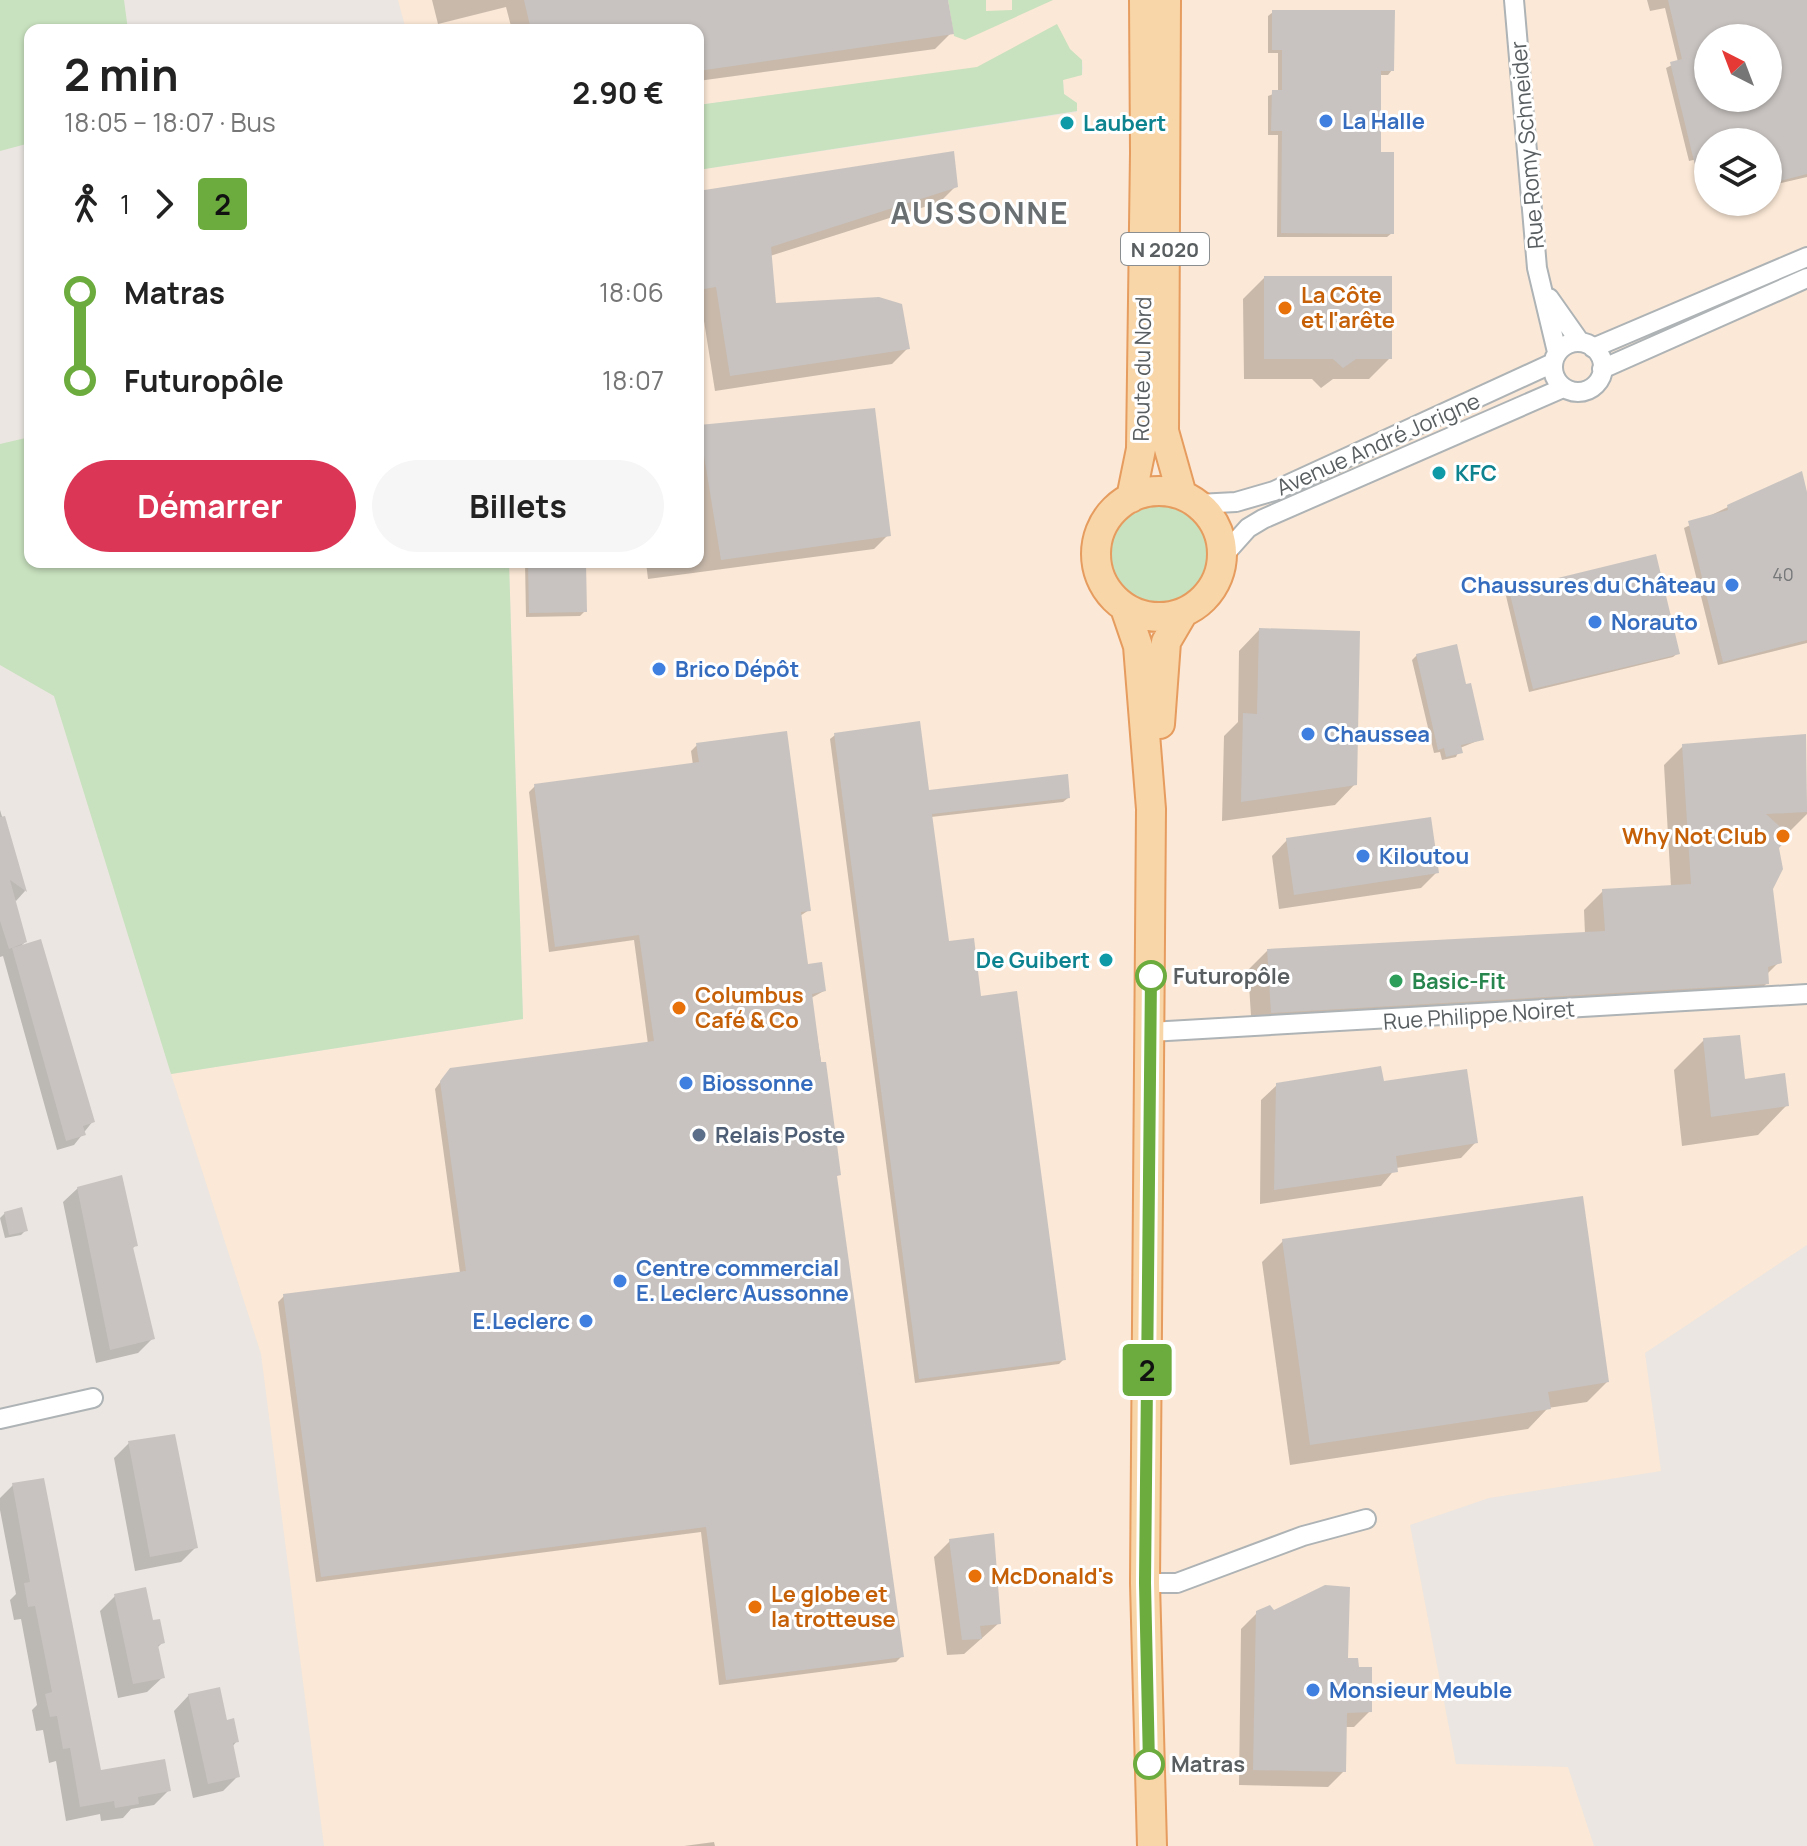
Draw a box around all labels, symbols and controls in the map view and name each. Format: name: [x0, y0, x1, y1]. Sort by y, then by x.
north arrow: [1694, 24, 1782, 112]
map controls: [1694, 24, 1782, 216]
street label: Rue Romy Schneider: [1503, 40, 1551, 250]
text: 2 min: [64, 44, 178, 104]
text: 2.90 €: [572, 72, 664, 113]
text: 18:05 – 18:07 · Bus: [64, 104, 276, 140]
place label: La Halle: [1342, 106, 1425, 136]
place label: Laubert: [1083, 108, 1166, 138]
marker: La Halle: [1317, 112, 1335, 130]
marker: Laubert: [1058, 114, 1076, 132]
button: layers: [1694, 128, 1782, 216]
icon: walk: [64, 182, 108, 226]
icon: forward: [142, 182, 186, 226]
text: 2: [214, 185, 231, 223]
text: 1: [120, 186, 130, 222]
district label: AUSSONNE: [890, 192, 1070, 233]
road number: N 2020: [1121, 233, 1209, 265]
text: Matras: [124, 272, 225, 313]
text: 18:06: [599, 274, 664, 310]
place label: La Côte et l'arête: [1301, 280, 1395, 335]
street label: Route du Nord: [1126, 296, 1158, 442]
marker: La Côte et l'arête: [1276, 299, 1294, 317]
text: Futuropôle: [124, 360, 284, 401]
text: 18:07: [602, 362, 664, 398]
street label: Avenue André Jorigne: [1271, 385, 1485, 502]
place label: KFC: [1455, 458, 1497, 488]
button: Démarrer: [64, 460, 356, 552]
button: Billets: [372, 460, 664, 552]
marker: KFC: [1430, 464, 1448, 482]
house number: 40: [1772, 562, 1794, 586]
place label: Chaussures du Château: [1461, 570, 1716, 600]
marker: Chaussures du Château: [1723, 576, 1741, 594]
place label: Norauto: [1611, 607, 1698, 637]
marker: Norauto: [1586, 613, 1604, 631]
place label: Brico Dépôt: [675, 654, 799, 684]
marker: Brico Dépôt: [650, 660, 668, 678]
place label: Chaussea: [1324, 719, 1430, 749]
marker: Chaussea: [1299, 725, 1317, 743]
place label: Why Not Club: [1622, 821, 1767, 851]
marker: Why Not Club: [1774, 827, 1792, 845]
place label: Kiloutou: [1379, 841, 1469, 871]
marker: Kiloutou: [1354, 847, 1372, 865]
place label: De Guibert: [976, 945, 1090, 975]
marker: De Guibert: [1097, 951, 1115, 969]
marker: Futuropôle: [1136, 961, 1166, 991]
place label: Futuropôle: [1173, 961, 1290, 991]
place label: Basic-Fit: [1412, 966, 1506, 996]
marker: Basic-Fit: [1387, 972, 1405, 990]
place label: Columbus Café & Co: [695, 980, 804, 1035]
street label: Rue Philippe Noiret: [1382, 993, 1576, 1037]
marker: Columbus Café & Co: [670, 999, 688, 1017]
place label: Biossonne: [702, 1068, 813, 1098]
marker: Biossonne: [677, 1074, 695, 1092]
place label: Relais Poste: [715, 1120, 845, 1150]
marker: Relais Poste: [690, 1126, 708, 1144]
place label: Centre commercial E. Leclerc Aussonne: [636, 1253, 849, 1308]
marker: Centre commercial E. Leclerc Aussonne: [611, 1272, 629, 1290]
place label: E.Leclerc: [473, 1306, 570, 1336]
marker: E.Leclerc: [577, 1312, 595, 1330]
line badge: 2: [1121, 1344, 1173, 1396]
text: 2: [1139, 1351, 1155, 1389]
place label: McDonald's: [991, 1561, 1114, 1591]
marker: McDonald's: [966, 1567, 984, 1585]
place label: Le globe et la trotteuse: [771, 1579, 896, 1634]
marker: Le globe et la trotteuse: [746, 1598, 764, 1616]
place label: Monsieur Meuble: [1329, 1675, 1512, 1705]
marker: Monsieur Meuble: [1304, 1681, 1322, 1699]
marker: Matras: [1134, 1749, 1164, 1779]
place label: Matras: [1171, 1749, 1245, 1779]

